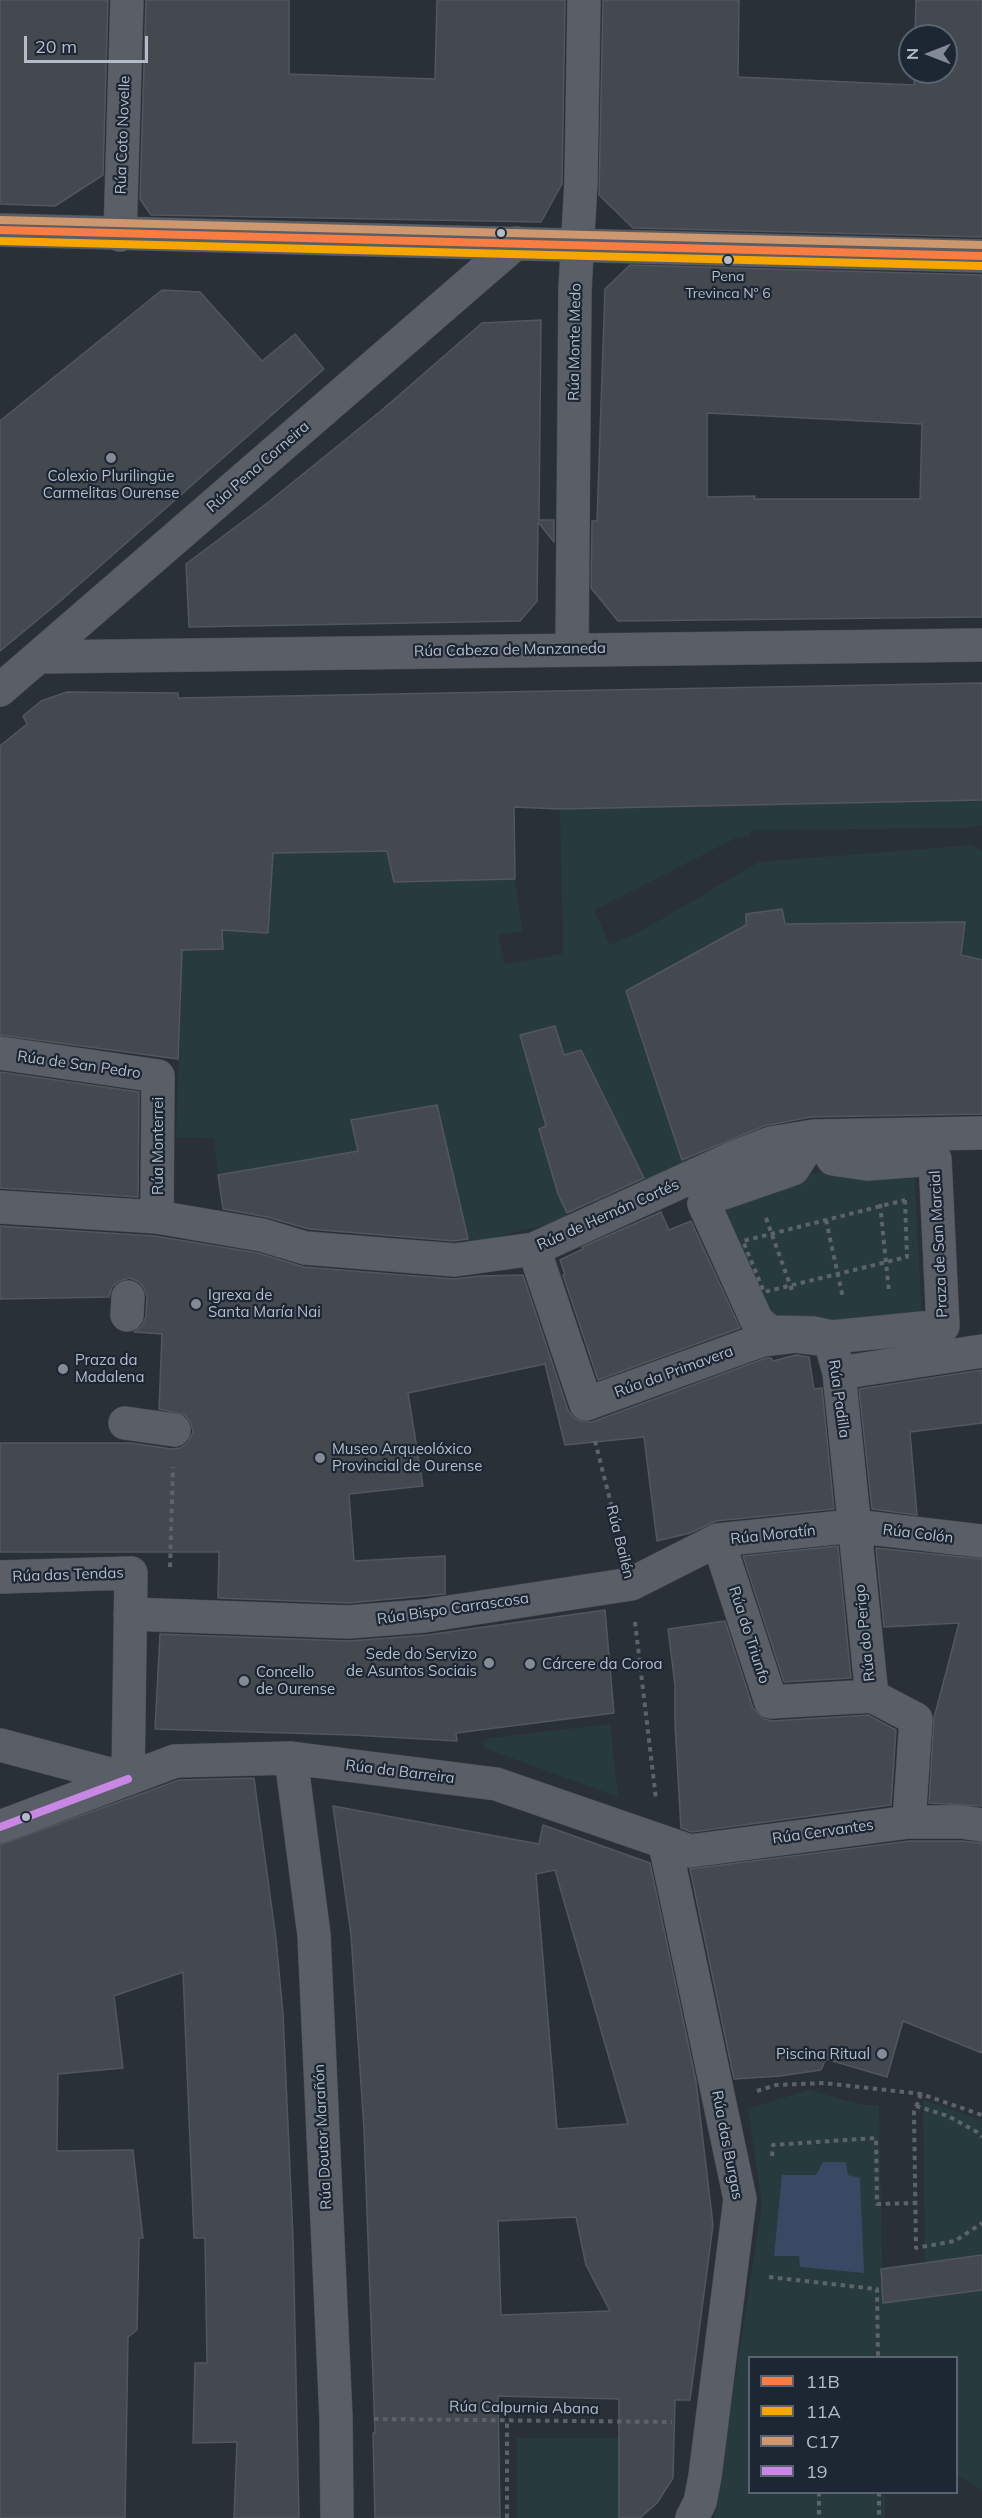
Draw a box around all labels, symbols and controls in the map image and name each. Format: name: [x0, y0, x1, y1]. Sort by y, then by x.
scale bar: [27, 24, 152, 62]
north arrow: [898, 24, 958, 84]
text: 20 m: [35, 35, 77, 58]
text: N: [902, 48, 922, 60]
street label: Rúa Coto Novelle: [112, 75, 134, 195]
unlabelled marker: [495, 227, 507, 239]
marker: Pena Trevinca Nº 6: [722, 254, 734, 266]
place label: Pena Trevinca Nº 6: [685, 269, 771, 302]
street label: Rúa Monte Medo: [565, 283, 585, 401]
street label: Rúa Pena Corneira: [203, 418, 313, 516]
marker: Colexio Plurilingüe Carmelitas Ourense: [104, 451, 118, 465]
place label: Colexio Plurilingüe Carmelitas Ourense: [43, 467, 179, 502]
street label: Rúa Cabeza de Manzaneda: [414, 639, 606, 661]
street label: Rúa de San Pedro: [16, 1047, 142, 1083]
street label: Rúa Monterrei: [149, 1097, 167, 1195]
street label: Praza de San Marcial: [926, 1170, 952, 1318]
street label: Rúa de Hernán Cortés: [534, 1176, 682, 1254]
place label: Igrexa de Santa María Nai: [208, 1286, 321, 1321]
marker: Igrexa de Santa María Nai: [189, 1297, 203, 1311]
street label: Rúa da Primavera: [612, 1342, 736, 1402]
place label: Praza da Madalena: [75, 1351, 144, 1386]
street label: Rúa Padilla: [825, 1359, 853, 1439]
marker: Praza da Madalena: [56, 1362, 70, 1376]
place label: Museo Arqueolóxico Provincial de Ourense: [332, 1440, 482, 1475]
marker: Museo Arqueolóxico Provincial de Ourense: [313, 1451, 327, 1465]
street label: Rúa Bailén: [602, 1503, 638, 1581]
street label: Rúa Colón: [882, 1521, 954, 1547]
street label: Rúa Moratín: [730, 1522, 816, 1548]
street label: Rúa das Tendas: [12, 1564, 124, 1586]
street label: Rúa do Triunfo: [725, 1584, 773, 1686]
street label: Rúa do Perigo: [851, 1584, 879, 1682]
street label: Rúa Bispo Carrascosa: [376, 1589, 530, 1629]
place label: Sede do Servizo de Asuntos Sociais: [346, 1645, 477, 1680]
place label: Cárcere da Coroa: [542, 1655, 663, 1673]
marker: Sede do Servizo de Asuntos Sociais: [482, 1656, 496, 1670]
marker: Cárcere da Coroa: [523, 1657, 537, 1671]
place label: Concello de Ourense: [256, 1663, 335, 1698]
marker: Concello de Ourense: [237, 1674, 251, 1688]
street label: Rúa da Barreira: [344, 1756, 456, 1788]
unlabelled marker: [20, 1811, 32, 1823]
street label: Rúa Cervantes: [771, 1816, 875, 1848]
place label: Piscina Ritual: [776, 2045, 870, 2063]
marker: Piscina Ritual: [875, 2047, 889, 2061]
street label: Rúa Doutor Marañón: [310, 2064, 336, 2210]
street label: Rúa das Burgas: [708, 2089, 746, 2201]
legend: [748, 2356, 958, 2494]
text: 11B: [806, 2370, 840, 2393]
street label: Rúa Calpurnia Abana: [449, 2398, 599, 2418]
text: 11A: [806, 2400, 841, 2423]
text: C17: [806, 2430, 840, 2453]
text: 19: [806, 2460, 828, 2483]

